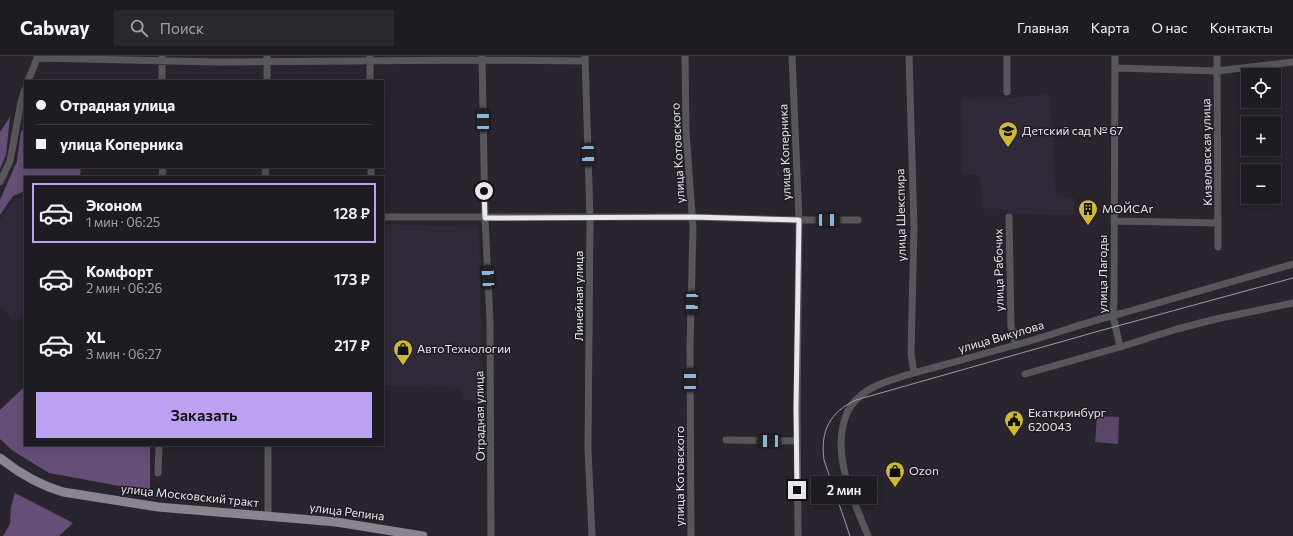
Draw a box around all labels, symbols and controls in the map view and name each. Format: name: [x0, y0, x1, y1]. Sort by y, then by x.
search box: [114, 10, 394, 46]
text: Cabway: [20, 16, 90, 39]
icon: search: [128, 17, 150, 39]
text: Поиск: [160, 19, 204, 37]
text: Главная: [1017, 19, 1069, 36]
text: Карта: [1091, 19, 1129, 36]
text: О нас: [1151, 19, 1188, 36]
text: Контакты: [1210, 19, 1273, 36]
map controls: [1241, 68, 1281, 204]
button: locate: [1241, 68, 1281, 108]
text: Отрадная улица: [60, 96, 175, 114]
street label: Кизеловская улица: [1198, 98, 1214, 206]
street label: улица Котовского: [667, 102, 687, 204]
street label: улица Коперника: [775, 104, 793, 200]
car: [477, 108, 489, 132]
button: +: [1241, 116, 1281, 156]
school or university icon: Детский сад № 67: [997, 120, 1019, 148]
place label: Детский сад № 67: [1022, 123, 1123, 137]
text: улица Коперника: [60, 135, 183, 153]
car: [582, 143, 594, 167]
button: −: [1241, 164, 1281, 204]
street label: улица Шекспира: [892, 168, 908, 262]
route start: [475, 182, 493, 200]
icon: car: [38, 195, 74, 231]
text: Эконом: [86, 196, 142, 214]
building icon: МОЙCAr: [1077, 198, 1099, 226]
place label: МОЙCAr: [1102, 201, 1154, 215]
text: 128 ₽: [333, 204, 370, 222]
text: 1 мин · 06:25: [86, 214, 160, 230]
car: [816, 214, 840, 226]
street label: улица Рабочих: [990, 228, 1006, 312]
street label: улица Лагоды: [1095, 235, 1109, 313]
street label: Линейная улица: [571, 251, 585, 341]
icon: car: [38, 261, 74, 297]
text: Комфорт: [86, 262, 153, 280]
car: [481, 265, 495, 289]
text: 173 ₽: [334, 270, 370, 288]
text: 2 мин · 06:26: [86, 280, 162, 296]
car: [686, 291, 698, 315]
street label: улица Викулова: [956, 317, 1045, 355]
icon: car: [38, 327, 74, 363]
text: XL: [86, 328, 105, 346]
text: 217 ₽: [334, 336, 370, 354]
shop icon: АвтоТехнологии: [392, 338, 414, 366]
place label: АвтоТехнологии: [417, 341, 511, 355]
text: 3 мин · 06:27: [86, 346, 162, 362]
car: [684, 368, 696, 392]
street label: Отрадная улица: [471, 371, 487, 461]
button: Заказать: [36, 392, 372, 438]
place label: Екаткринбург 620043: [1028, 405, 1106, 433]
public building icon: Екаткринбург 620043: [1003, 409, 1025, 437]
street label: улица Котовского: [672, 426, 686, 526]
car: [757, 435, 781, 447]
shop icon: Ozon: [884, 460, 906, 488]
place label: Ozon: [909, 463, 939, 477]
callout: 2 мин: [811, 476, 877, 504]
street label: улица Московский тракт: [120, 481, 260, 509]
route end: [788, 481, 806, 499]
text: 2 мин: [827, 482, 861, 498]
street label: улица Репина: [309, 499, 385, 523]

